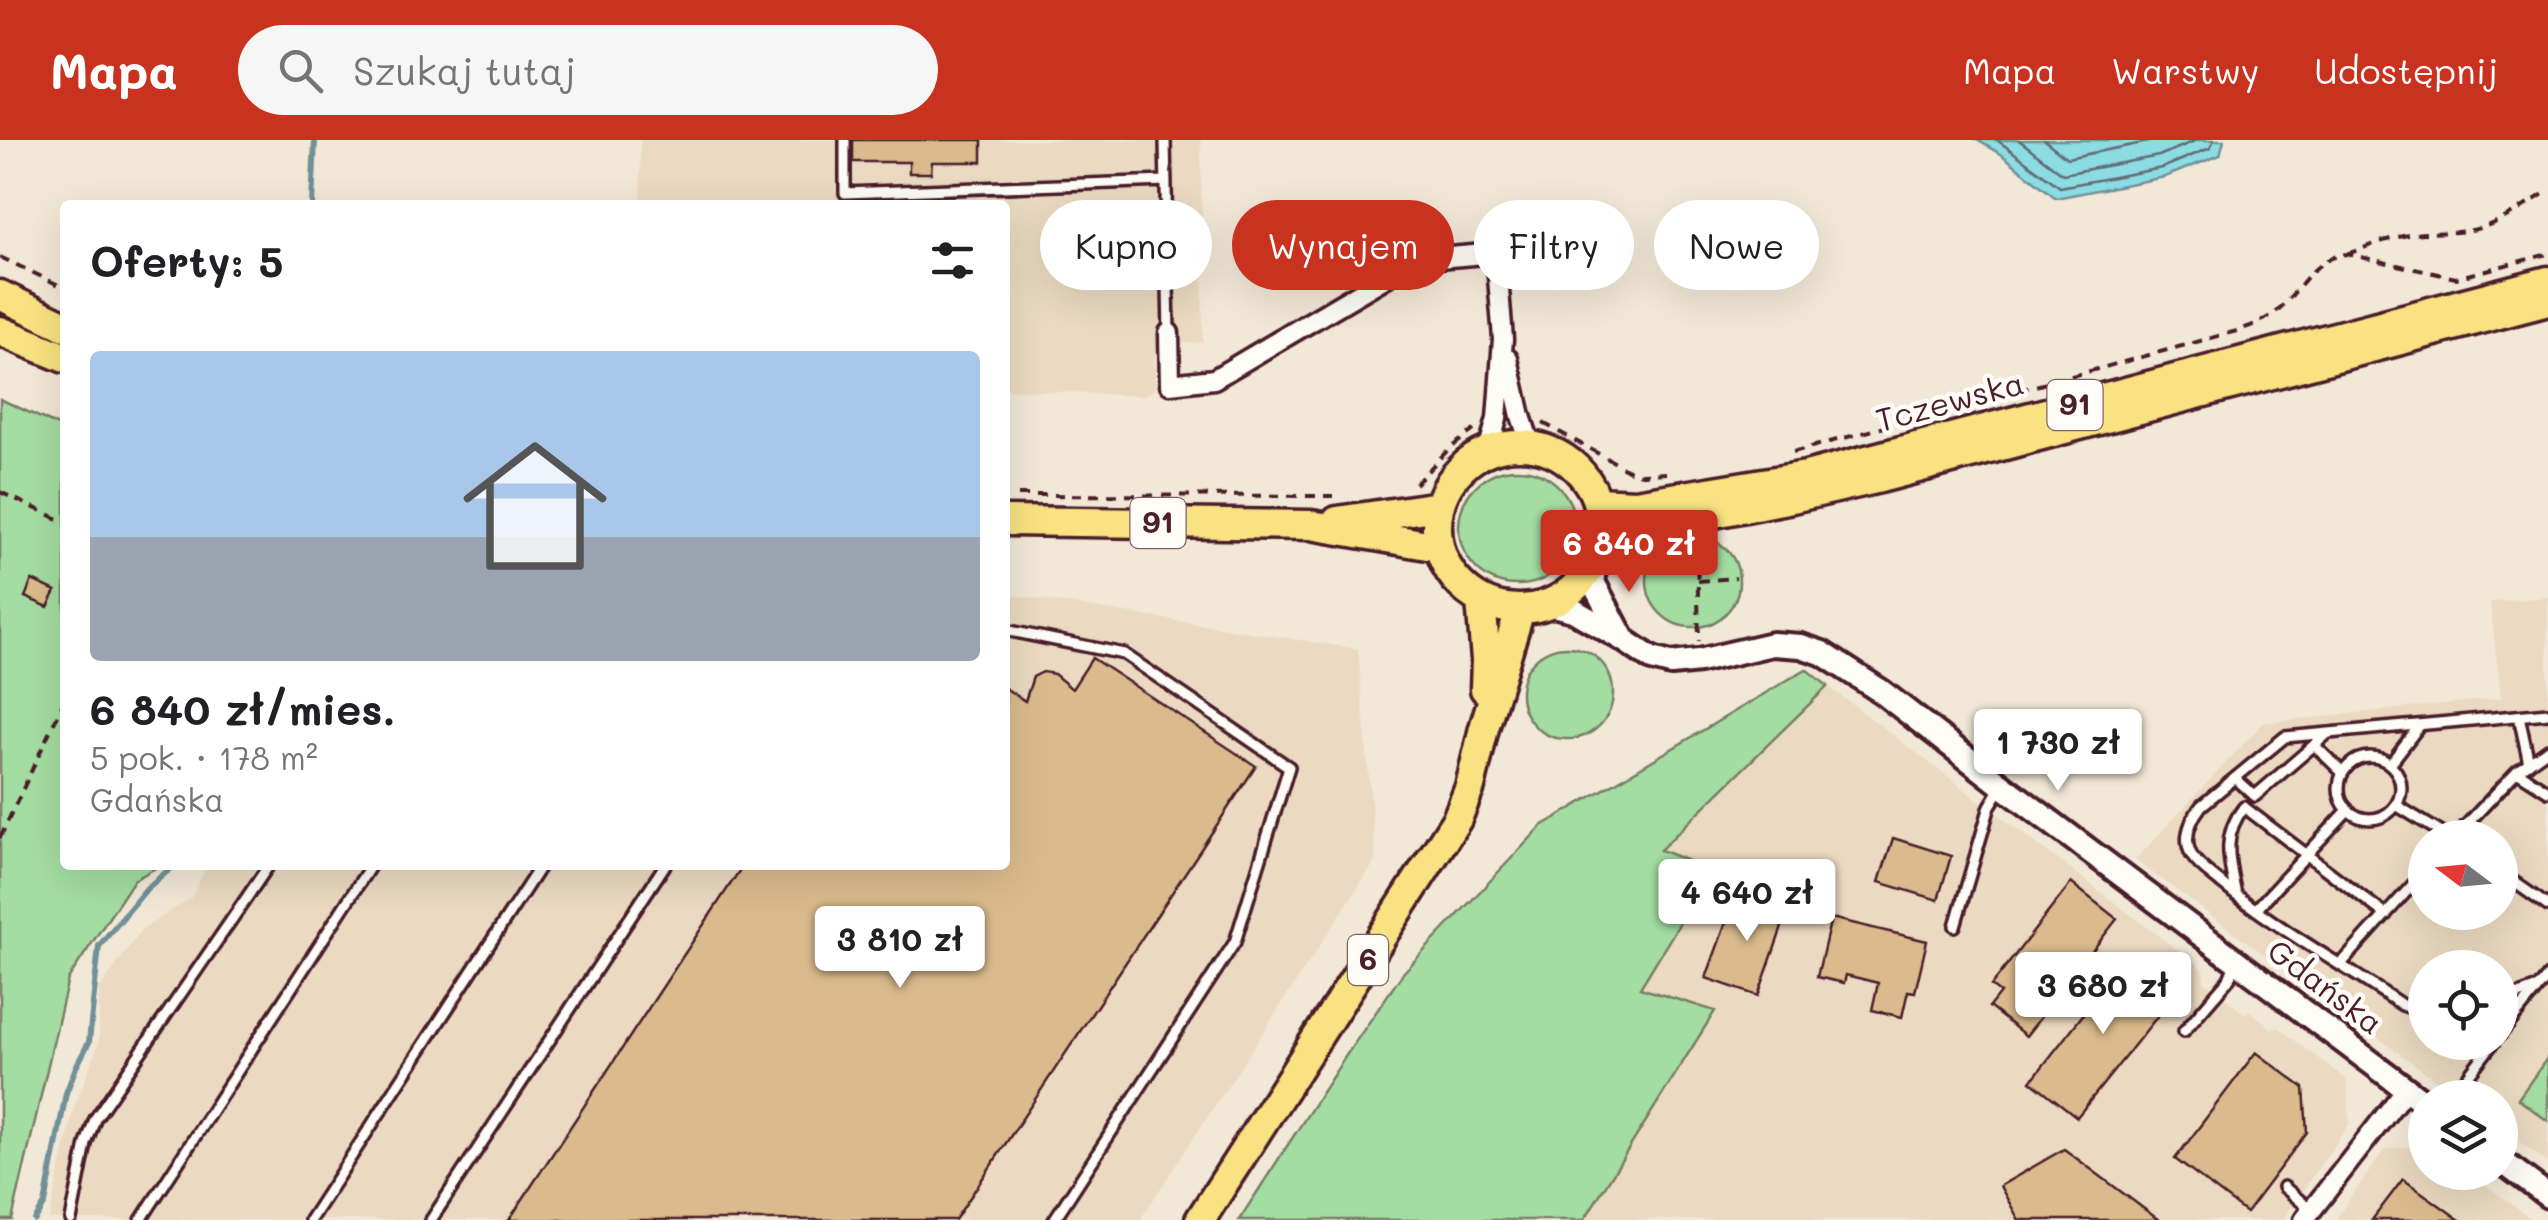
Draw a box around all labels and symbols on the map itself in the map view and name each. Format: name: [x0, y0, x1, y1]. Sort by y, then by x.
street label: Tczewska: [1871, 360, 2028, 440]
road number: 91: [2048, 380, 2102, 430]
road number: 91: [1130, 498, 1186, 548]
pin: 6 840 zł: [1526, 510, 1732, 595]
pin: 1 730 zł: [1955, 709, 2161, 794]
north arrow: [2408, 820, 2518, 930]
pin: 4 640 zł: [1644, 859, 1850, 944]
pin: 3 810 zł: [797, 906, 1003, 991]
street label: Gdańska: [2260, 928, 2392, 1043]
road number: 6: [1348, 935, 1388, 985]
pin: 3 680 zł: [2000, 952, 2206, 1037]

